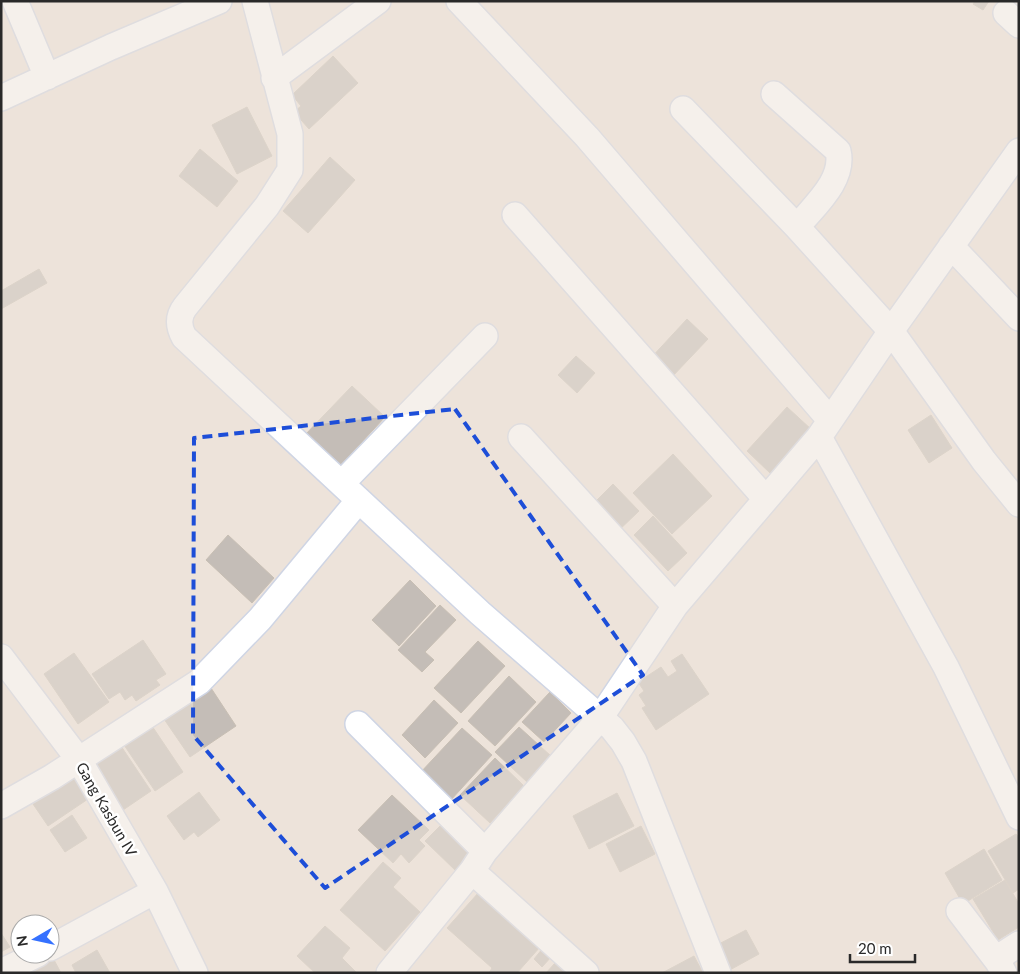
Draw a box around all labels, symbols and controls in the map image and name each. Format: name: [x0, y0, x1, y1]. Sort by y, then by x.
street label: Gang Kasbun IV: [73, 759, 142, 860]
north arrow: [10, 914, 60, 964]
scale bar: [850, 932, 915, 964]
text: N: [12, 934, 31, 948]
text: 20 m: [858, 939, 892, 957]

